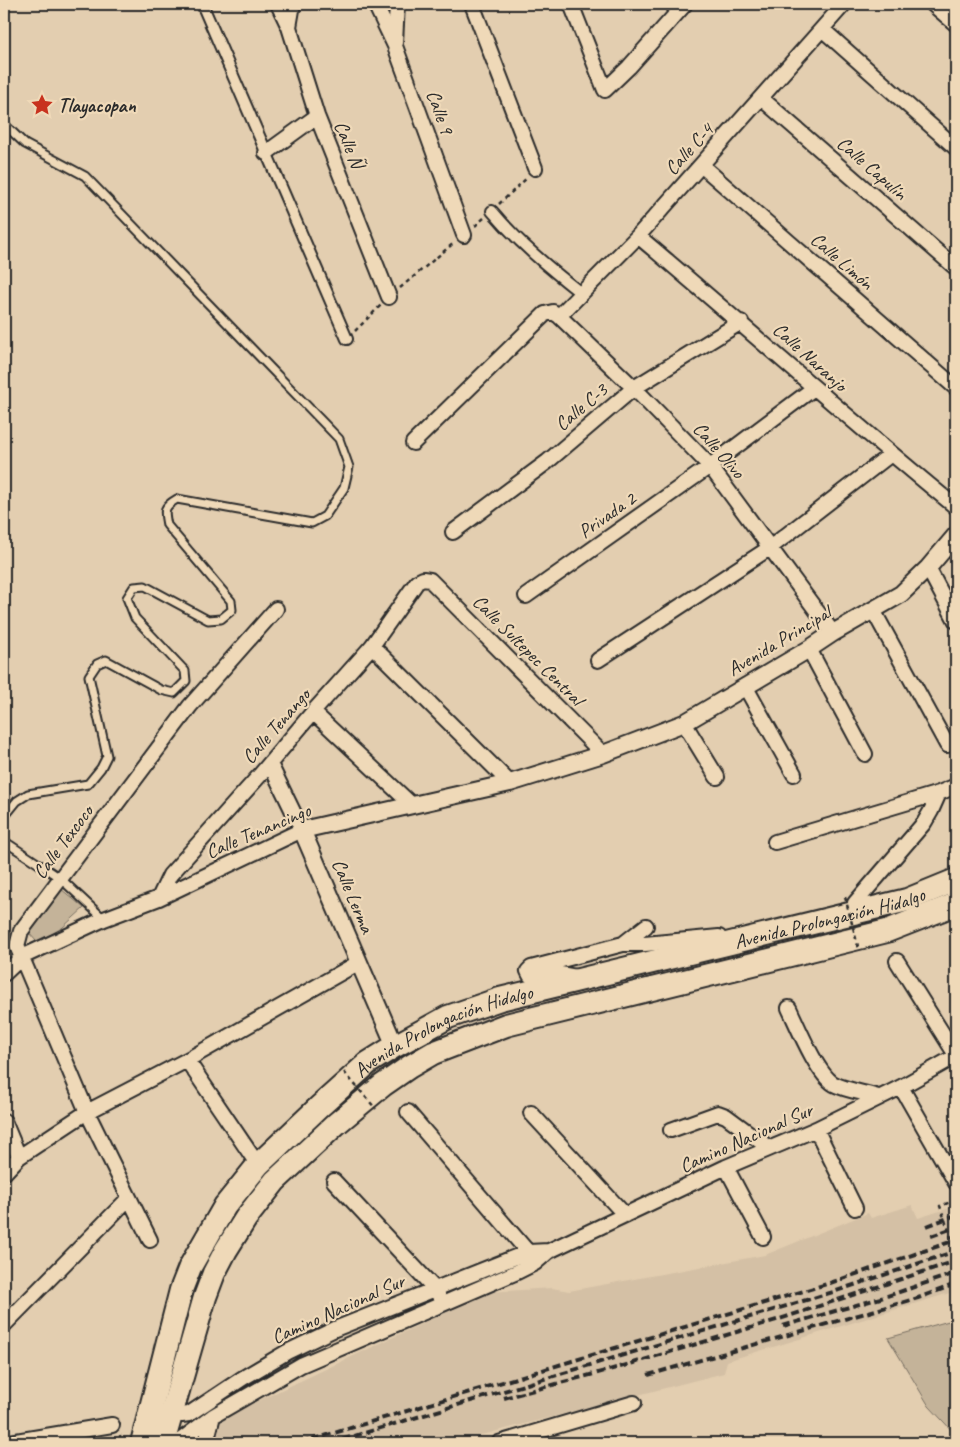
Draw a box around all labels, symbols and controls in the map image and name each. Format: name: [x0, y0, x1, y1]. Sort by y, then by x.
street label: Calle 9: [421, 86, 460, 139]
place icon: Tlayacopan: [29, 92, 55, 118]
place label: Tlayacopan: [58, 93, 136, 119]
street label: Calle C-4: [659, 116, 720, 180]
street label: Calle Ñ: [328, 117, 371, 174]
street label: Calle Capulín: [832, 131, 913, 206]
street label: Calle Limón: [805, 227, 880, 296]
street label: Calle Naranjo: [767, 317, 854, 398]
street label: Calle C-3: [549, 376, 614, 436]
street label: Calle Olivo: [688, 417, 751, 484]
street label: Privada 2: [573, 485, 642, 544]
street label: Calle Sultepec Central: [467, 589, 591, 713]
street label: Avenida Principal: [723, 598, 838, 682]
street label: Calle Tenango: [236, 682, 317, 769]
street label: Calle Tenancingo: [202, 797, 315, 864]
street label: Calle Texcoco: [27, 799, 100, 884]
street label: Calle Lerma: [326, 855, 380, 938]
street label: Avenida Prolongación Hidalgo: [732, 881, 929, 954]
street label: Avenida Prolongación Hidalgo: [348, 979, 536, 1083]
street label: Camino Nacional Sur: [675, 1097, 818, 1179]
street label: Camino Nacional Sur: [267, 1268, 410, 1350]

